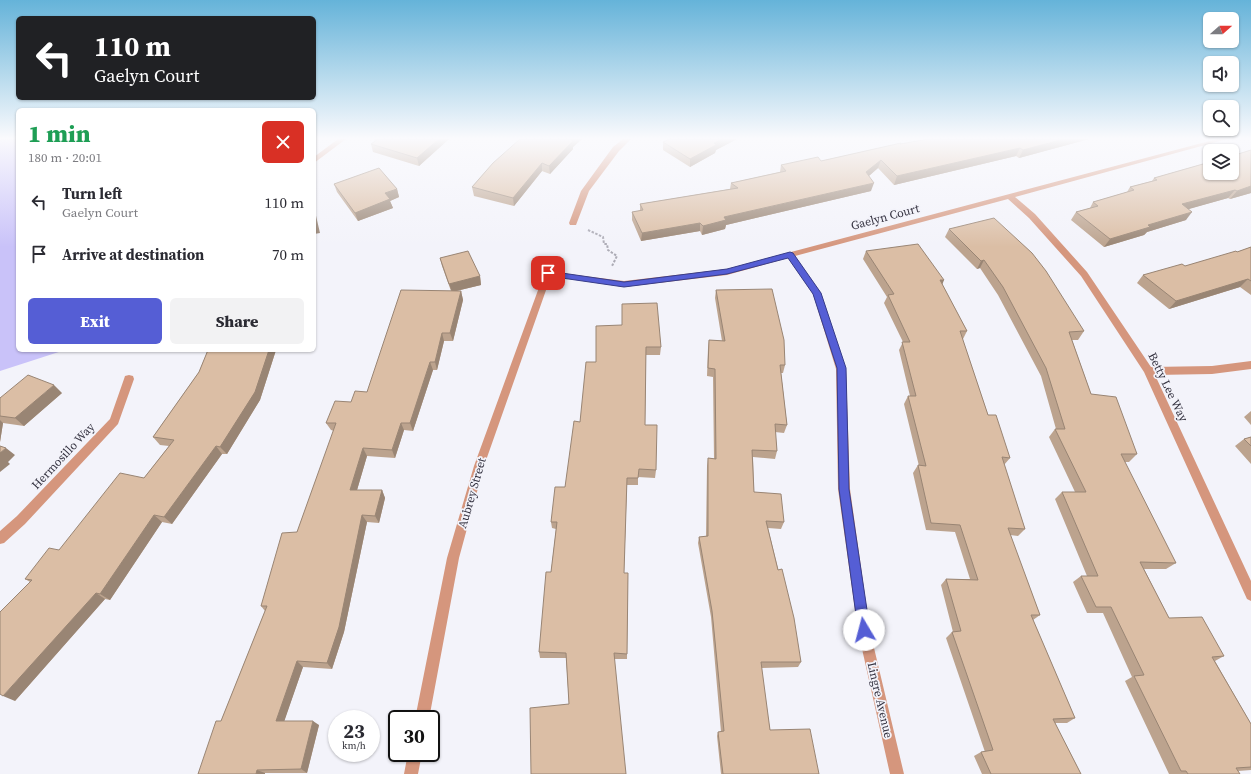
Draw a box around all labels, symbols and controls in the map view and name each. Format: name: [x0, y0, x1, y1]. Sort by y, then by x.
north arrow: [1203, 12, 1239, 48]
map controls: [1203, 12, 1239, 180]
text: 110 m: [94, 27, 171, 65]
icon: left: [28, 32, 80, 84]
button: sound: [1203, 56, 1239, 92]
text: Gaelyn Court: [94, 63, 199, 88]
button: search: [1203, 100, 1239, 136]
text: 1 min: [28, 117, 91, 150]
button: close: [262, 121, 304, 163]
button: layers: [1203, 144, 1239, 180]
text: 180 m · 20:01: [28, 149, 102, 166]
text: Turn left: [62, 183, 122, 204]
icon: left: [28, 191, 50, 213]
text: 110 m: [264, 192, 304, 213]
street label: Gaelyn Court: [849, 200, 921, 234]
text: Gaelyn Court: [62, 204, 138, 221]
icon: arrive: [28, 243, 50, 265]
text: Arrive at destination: [62, 244, 204, 265]
text: 70 m: [272, 244, 304, 265]
pin: [531, 256, 565, 290]
icon: arrive: [537, 262, 559, 284]
button: Exit: [28, 298, 162, 344]
button: Share: [170, 298, 304, 344]
street label: Betty Lee Way: [1144, 350, 1192, 425]
street label: Hermosillo Way: [28, 419, 99, 493]
street label: Aubrey Street: [454, 456, 490, 530]
position arrow: [843, 609, 885, 651]
street label: Lingre Avenue: [863, 660, 897, 740]
speed limit sign: 30: [388, 710, 440, 762]
text: 23: [343, 717, 365, 745]
text: km/h: [342, 739, 366, 752]

